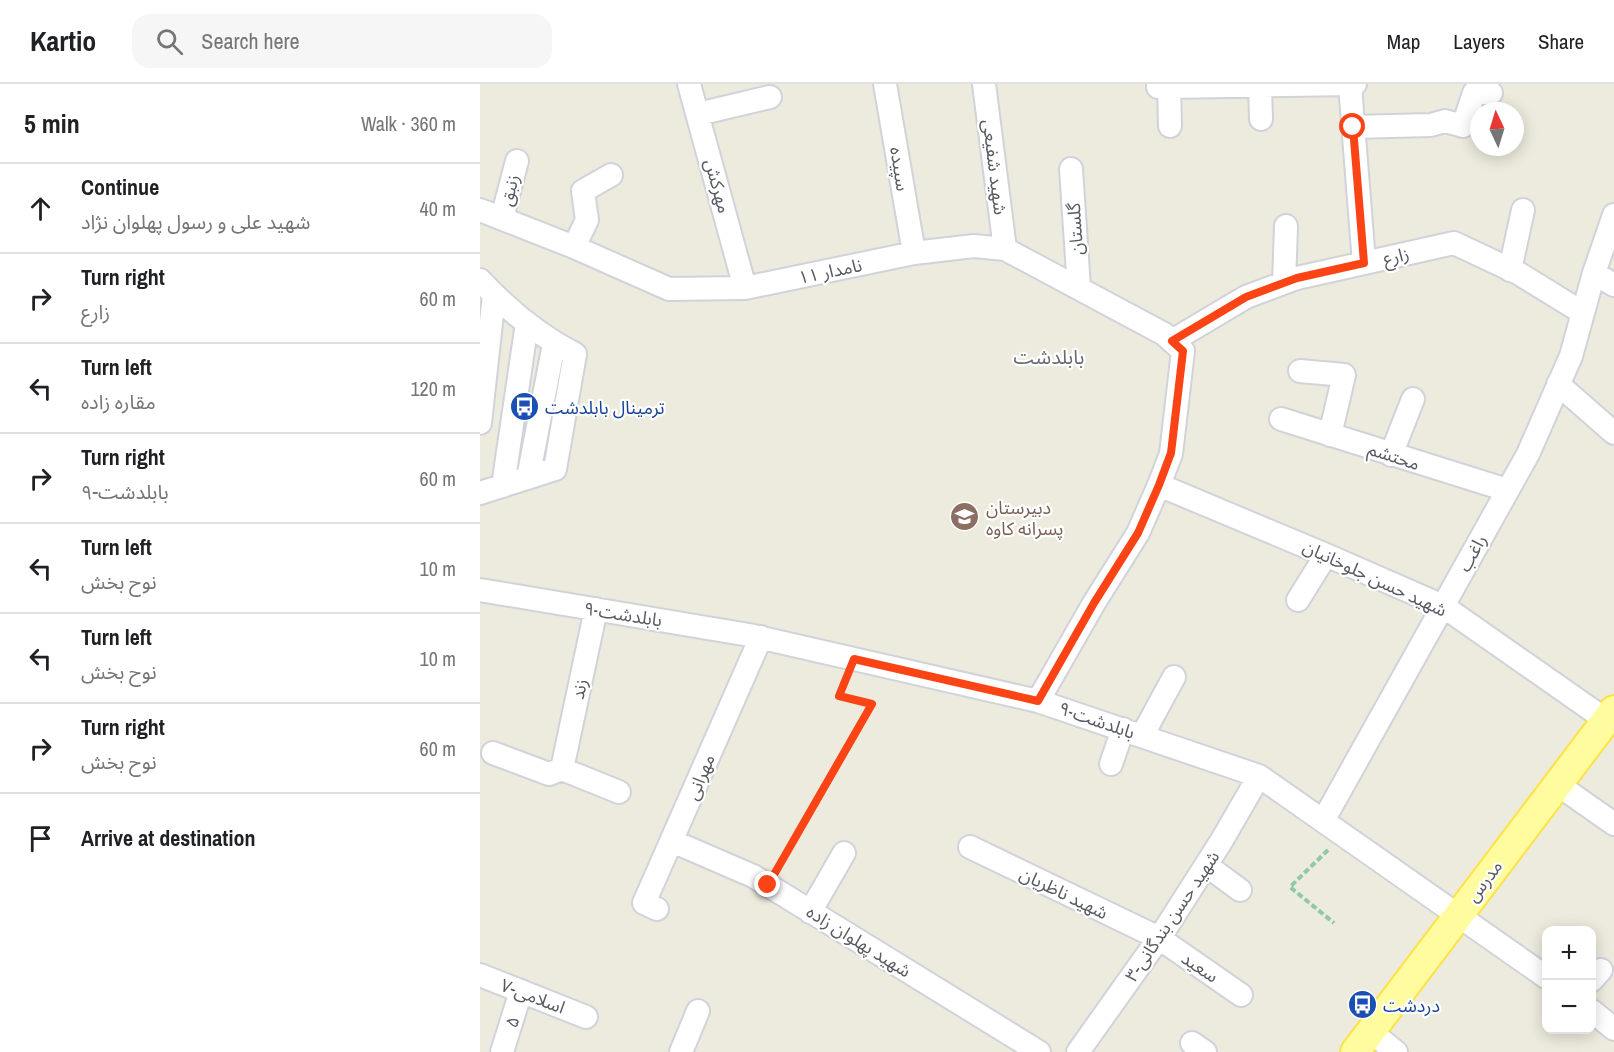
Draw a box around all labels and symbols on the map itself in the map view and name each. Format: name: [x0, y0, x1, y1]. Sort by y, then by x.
north arrow: [1470, 102, 1524, 156]
route start: [1339, 113, 1365, 139]
street label: شهید شفیعی: [977, 118, 1013, 216]
street label: سپیده: [884, 145, 916, 193]
street label: مهرکش: [699, 156, 737, 216]
street label: زنبق: [493, 171, 525, 209]
street label: گلستان: [1061, 201, 1089, 256]
street label: زارع: [1380, 241, 1412, 273]
street label: ۱۱ نامدار: [796, 252, 864, 290]
district label: بابلدشت: [1014, 343, 1084, 370]
bus stop icon: ترمینال بابلدشت: [508, 391, 540, 423]
place label: ترمینال بابلدشت: [545, 395, 665, 420]
street label: محتشم: [1365, 436, 1423, 477]
place label: دبیرستان پسرانه کاوه: [986, 495, 1063, 541]
school or university icon: دبیرستان پسرانه کاوه: [949, 501, 981, 533]
street label: راغب: [1452, 530, 1492, 576]
street label: شهید حسن جلوخانیان: [1299, 534, 1451, 622]
street label: ۹-بابلدشت: [582, 595, 664, 633]
street label: زند: [565, 676, 593, 702]
street label: ۹-بابلدشت: [1056, 695, 1138, 745]
street label: مهرانی: [679, 750, 721, 804]
street label: ۳-شهید حسن بندگانی: [1119, 845, 1225, 987]
street label: مدرس: [1460, 855, 1508, 907]
street label: شهید ناظریان: [1016, 861, 1112, 925]
route end: [754, 871, 780, 897]
street label: شهید پهلوان زاده: [802, 899, 916, 983]
street label: سعید: [1177, 946, 1223, 988]
street label: ۷-اسلامی: [497, 972, 569, 1020]
bus stop icon: دردشت: [1346, 989, 1378, 1021]
place label: دردشت: [1383, 993, 1440, 1018]
street label: ۵: [499, 1013, 525, 1031]

